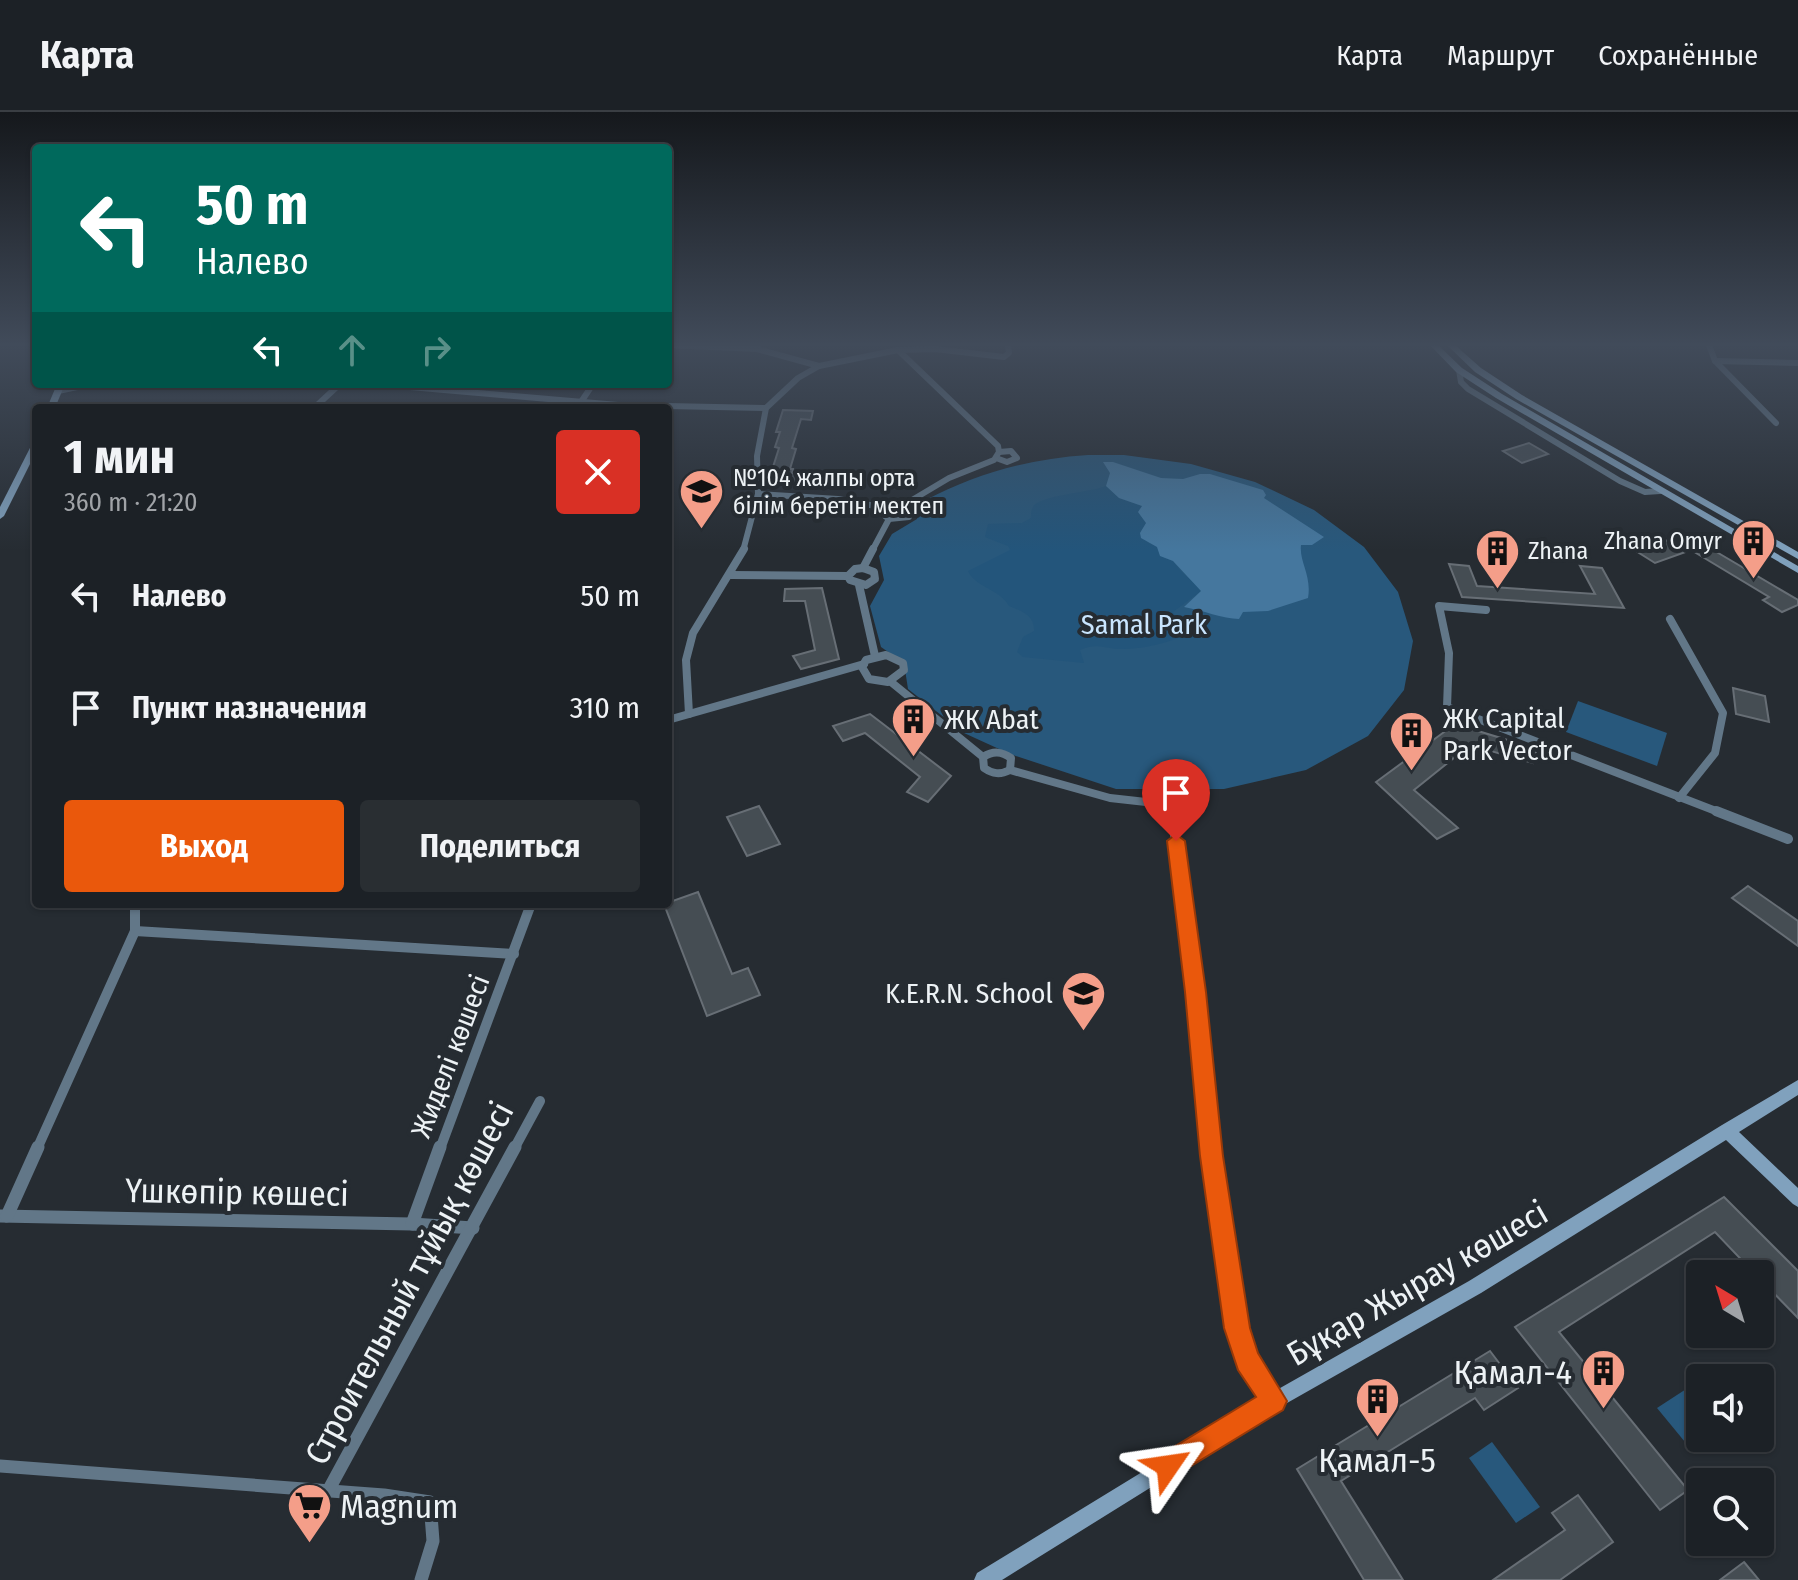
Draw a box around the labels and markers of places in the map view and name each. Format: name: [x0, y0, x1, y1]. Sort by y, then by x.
place label: №104 жалпы орта білім беретін мектеп: [733, 464, 944, 520]
school or university icon: №104 жалпы орта білім беретін мектеп: [678, 468, 726, 531]
building icon: Zhana Omyr: [1729, 517, 1777, 580]
building icon: Zhana: [1473, 527, 1521, 590]
place label: Zhana Omyr: [1604, 527, 1723, 555]
place label: Zhana: [1528, 537, 1588, 565]
building icon: ЖК Abat: [889, 695, 937, 758]
place label: ЖК Capital Park Vector: [1443, 702, 1572, 767]
place label: ЖК Abat: [944, 703, 1039, 736]
building icon: ЖК Capital Park Vector: [1388, 710, 1436, 773]
pin: [1142, 759, 1210, 841]
school or university icon: K.E.R.N. School: [1060, 969, 1108, 1032]
place label: K.E.R.N. School: [885, 977, 1053, 1010]
building icon: Қамал-4: [1579, 1348, 1627, 1411]
place label: Қамал-4: [1454, 1352, 1572, 1393]
building icon: Қамал-5: [1353, 1376, 1401, 1439]
place label: Қамал-5: [1318, 1440, 1436, 1481]
supermarket icon: Magnum: [285, 1482, 333, 1545]
place label: Magnum: [340, 1486, 458, 1527]

